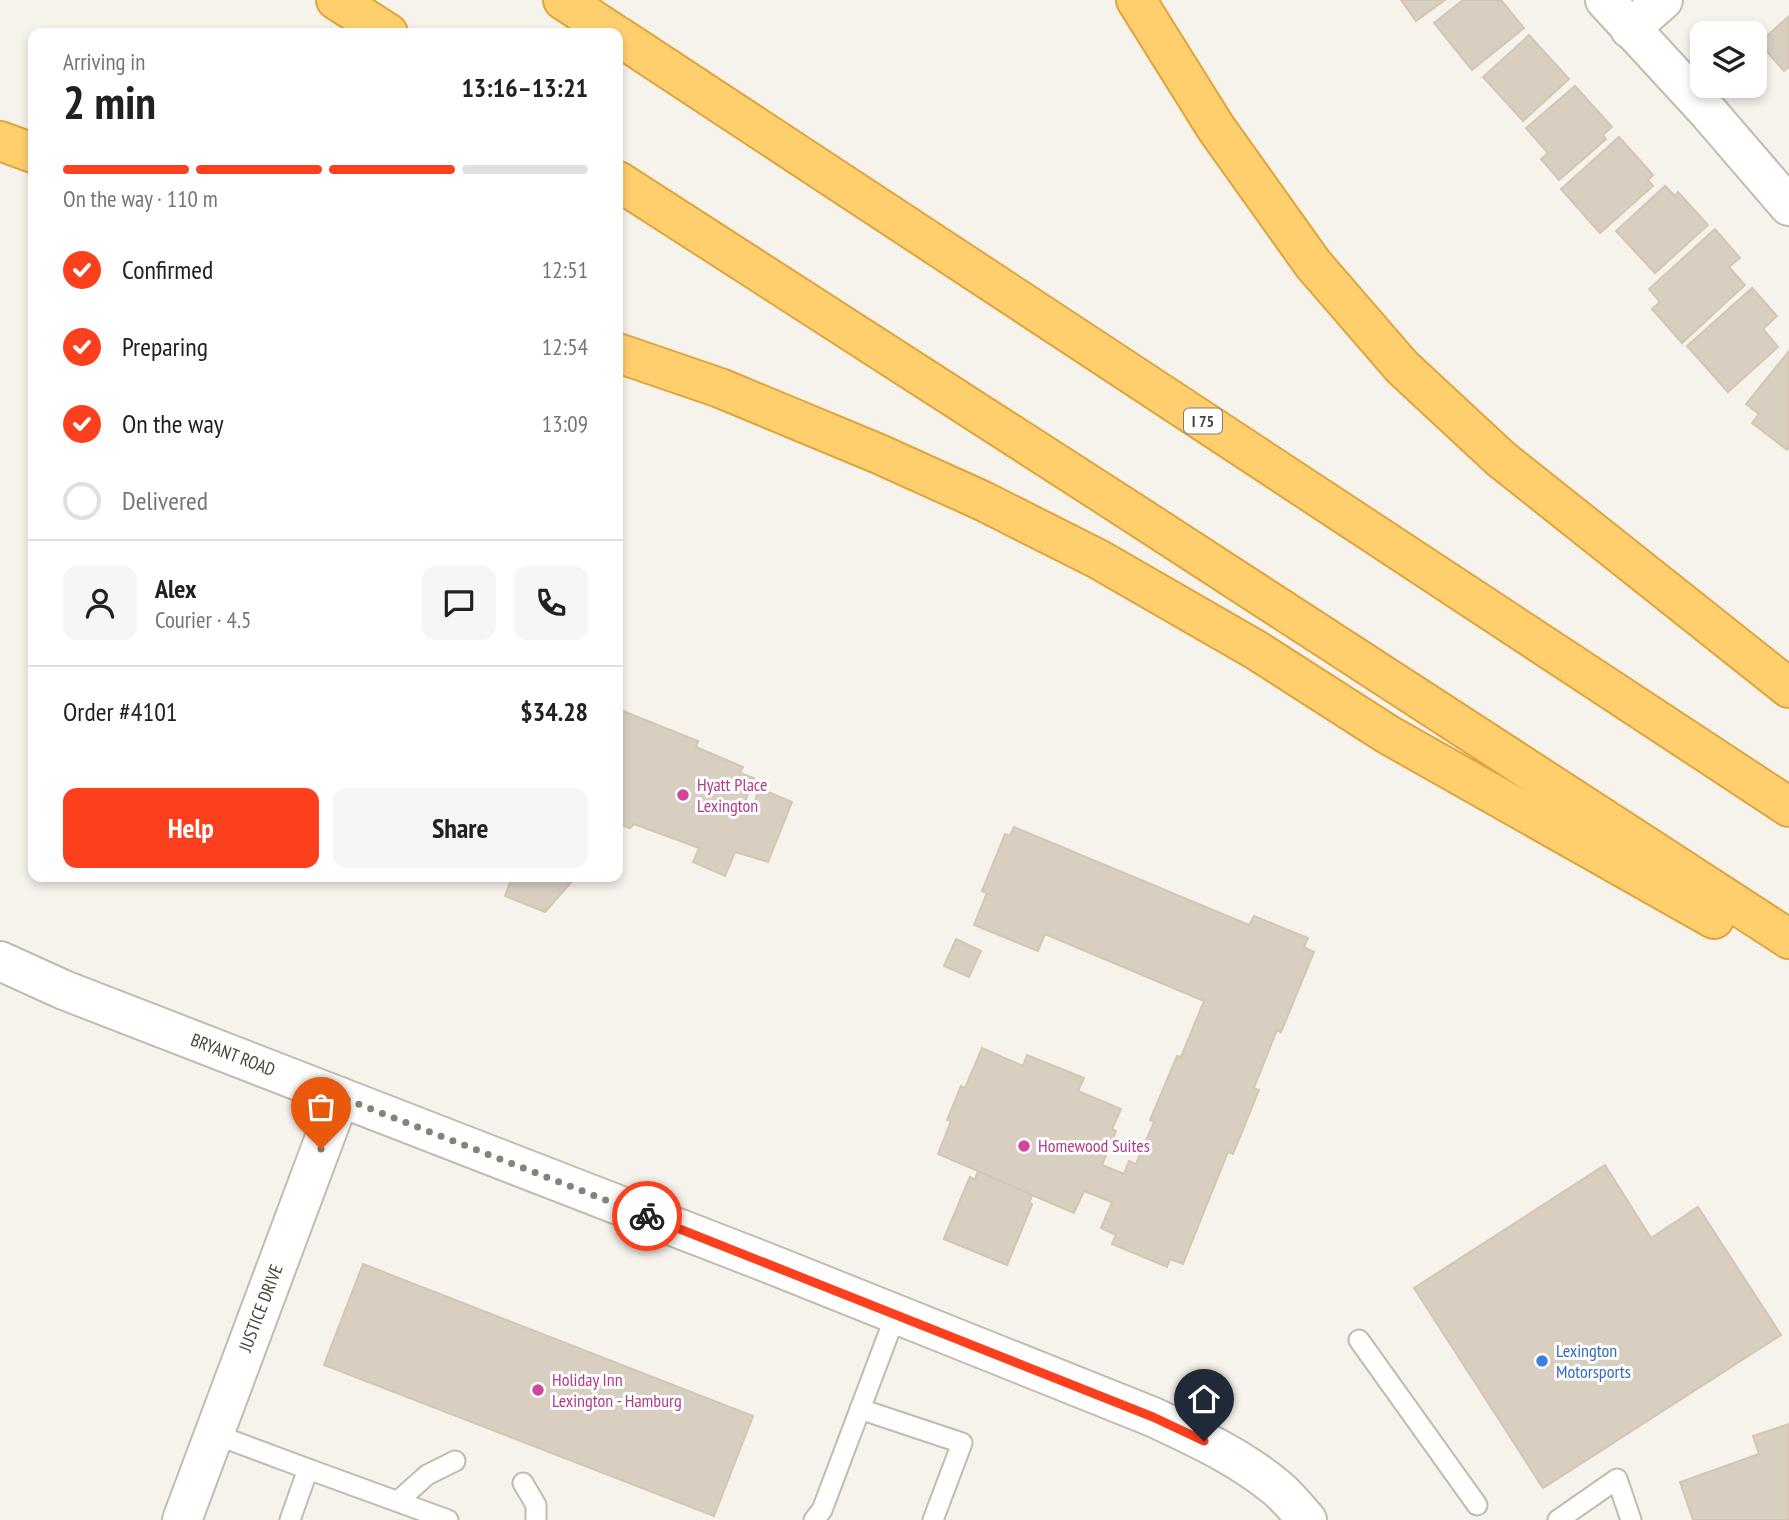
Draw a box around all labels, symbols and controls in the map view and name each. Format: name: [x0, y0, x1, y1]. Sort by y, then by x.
map controls: [1690, 21, 1767, 98]
button: layers: [1690, 21, 1767, 98]
text: Arriving in: [63, 47, 145, 76]
text: 13:16–13:21: [461, 71, 588, 104]
text: 2 min: [63, 72, 156, 132]
text: On the way · 110 m: [63, 184, 218, 213]
icon: check: [63, 251, 101, 289]
text: Confirmed: [122, 253, 213, 286]
text: 12:51: [542, 255, 588, 284]
icon: check: [63, 328, 101, 366]
text: Preparing: [122, 330, 208, 363]
text: 12:54: [542, 332, 588, 361]
icon: check: [63, 405, 101, 443]
text: On the way: [122, 407, 224, 440]
road number: I 75: [1184, 408, 1222, 434]
text: 13:09: [542, 409, 588, 438]
text: Delivered: [122, 484, 208, 517]
button: person: [63, 566, 137, 640]
button: chat: [422, 566, 496, 640]
button: phone: [514, 566, 588, 640]
text: Alex: [155, 572, 196, 605]
text: Courier · 4.5: [155, 605, 251, 634]
text: Order #4101: [63, 695, 178, 728]
text: $34.28: [520, 695, 588, 728]
place label: Hyatt Place Lexington: [697, 773, 767, 817]
marker: Hyatt Place Lexington: [675, 787, 691, 803]
button: Help: [63, 788, 319, 868]
button: Share: [333, 788, 588, 868]
street label: BRYANT ROAD: [188, 1028, 279, 1081]
pin: [291, 1077, 351, 1149]
icon: bag: [302, 1088, 340, 1126]
place label: Homewood Suites: [1038, 1134, 1150, 1157]
marker: Homewood Suites: [1016, 1138, 1032, 1154]
courier: [612, 1181, 682, 1251]
icon: bike: [628, 1197, 666, 1235]
street label: JUSTICE DRIVE: [233, 1261, 288, 1356]
place label: Lexington Motorsports: [1556, 1339, 1631, 1383]
marker: Lexington Motorsports: [1534, 1353, 1550, 1369]
place label: Holiday Inn Lexington - Hamburg: [552, 1368, 682, 1412]
pin: [1174, 1369, 1234, 1441]
icon: home: [1185, 1380, 1223, 1418]
marker: Holiday Inn Lexington - Hamburg: [530, 1382, 546, 1398]

